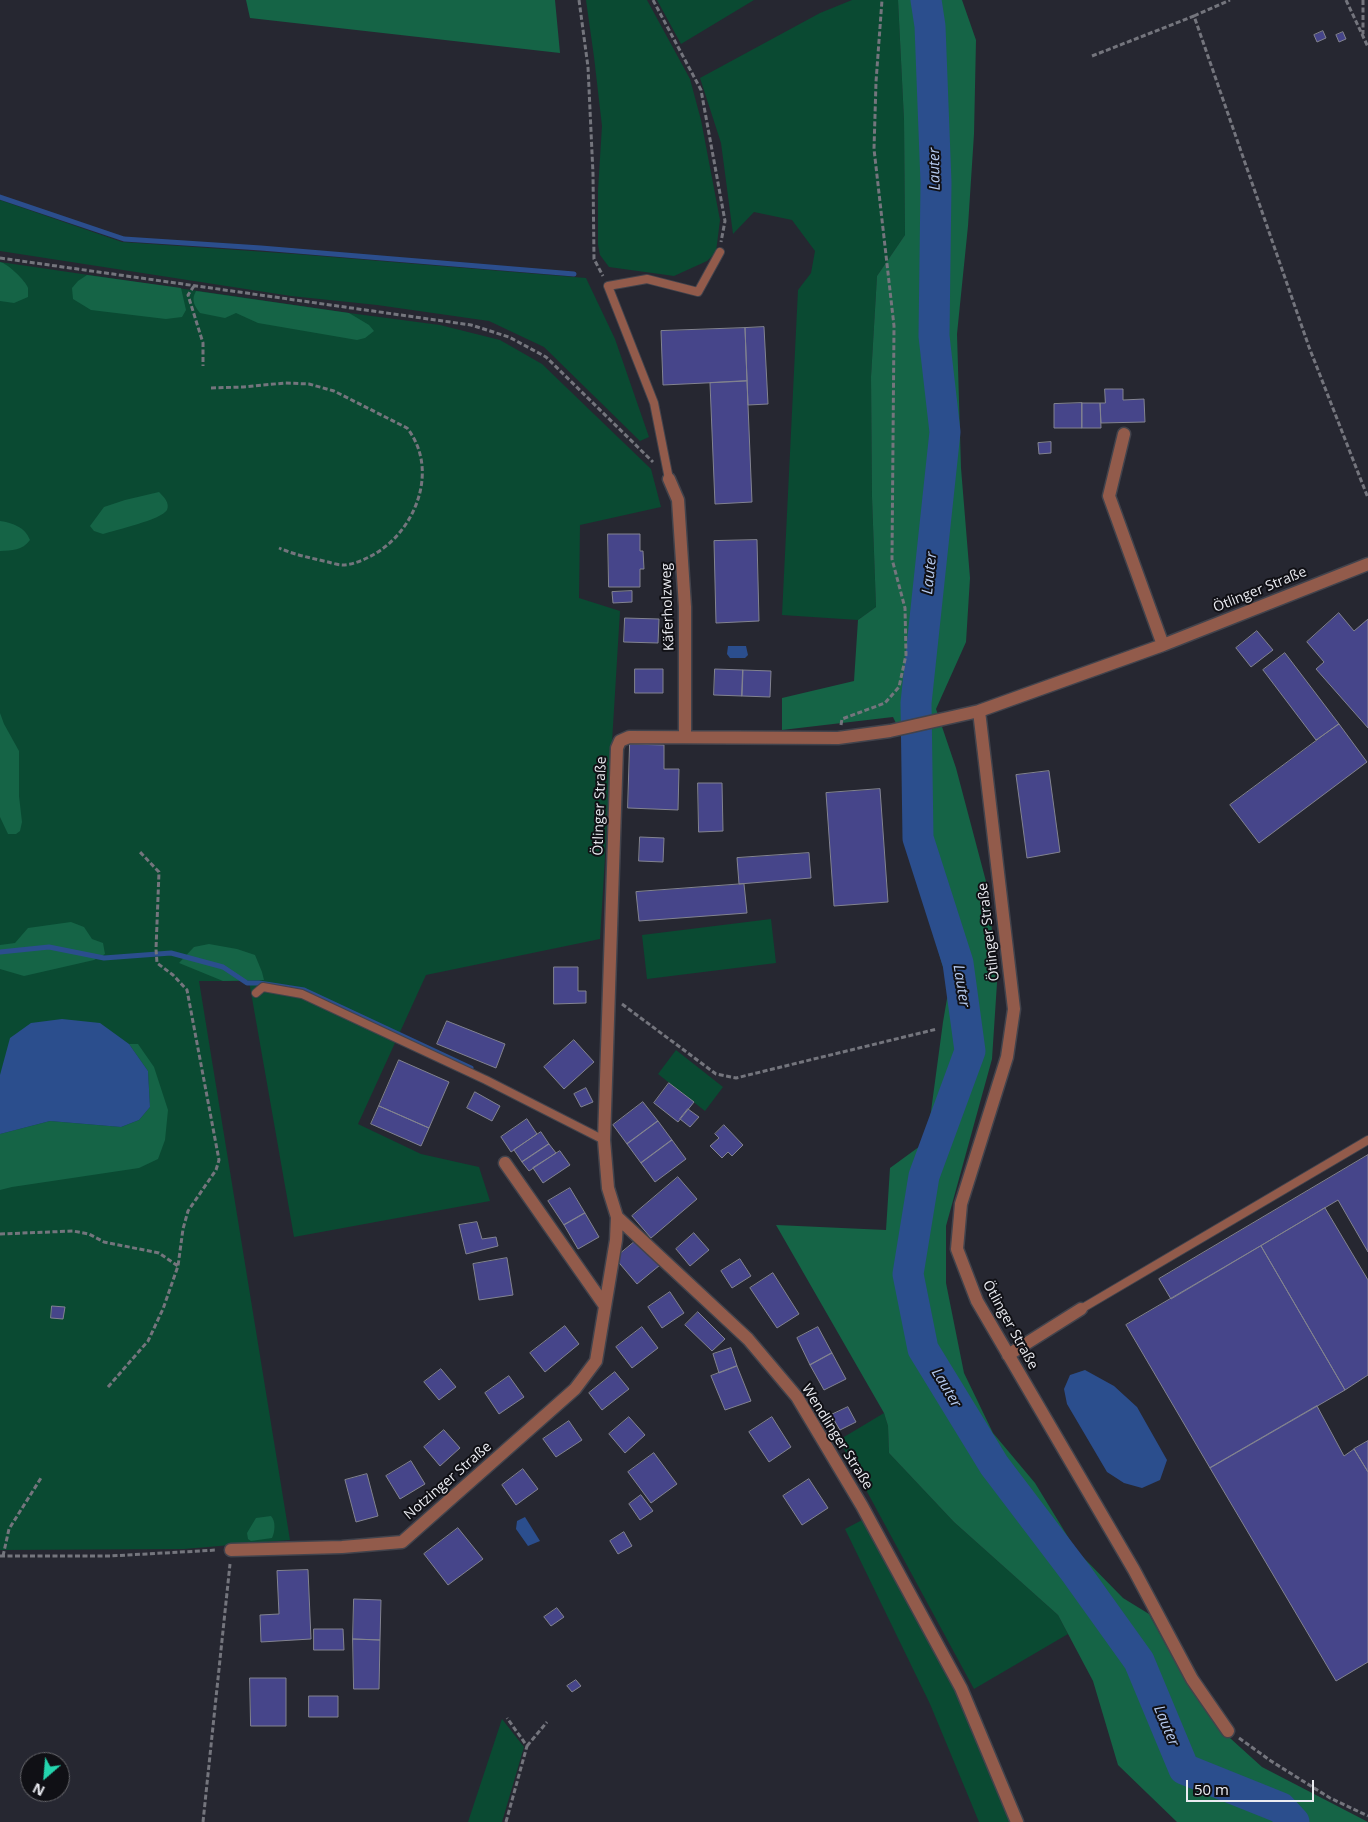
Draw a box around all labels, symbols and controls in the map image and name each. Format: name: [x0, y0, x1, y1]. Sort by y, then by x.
water label: Lauter: [926, 148, 944, 190]
water label: Lauter: [919, 551, 941, 595]
street label: Käferholzweg: [658, 563, 678, 651]
street label: Ötlinger Straße: [1211, 564, 1309, 616]
street label: Ötlinger Straße: [590, 756, 610, 856]
street label: Ötlinger Straße: [975, 882, 1003, 982]
water label: Lauter: [949, 964, 973, 1008]
street label: Ötlinger Straße: [979, 1278, 1041, 1372]
water label: Lauter: [927, 1365, 965, 1411]
street label: Wendlinger Straße: [798, 1381, 876, 1493]
street label: Notzinger Straße: [401, 1439, 495, 1523]
water label: Lauter: [1149, 1703, 1183, 1749]
north arrow: [20, 1752, 70, 1802]
scale bar: [1188, 1770, 1316, 1802]
text: N: [29, 1779, 48, 1801]
text: 50 m: [1194, 1779, 1229, 1799]

